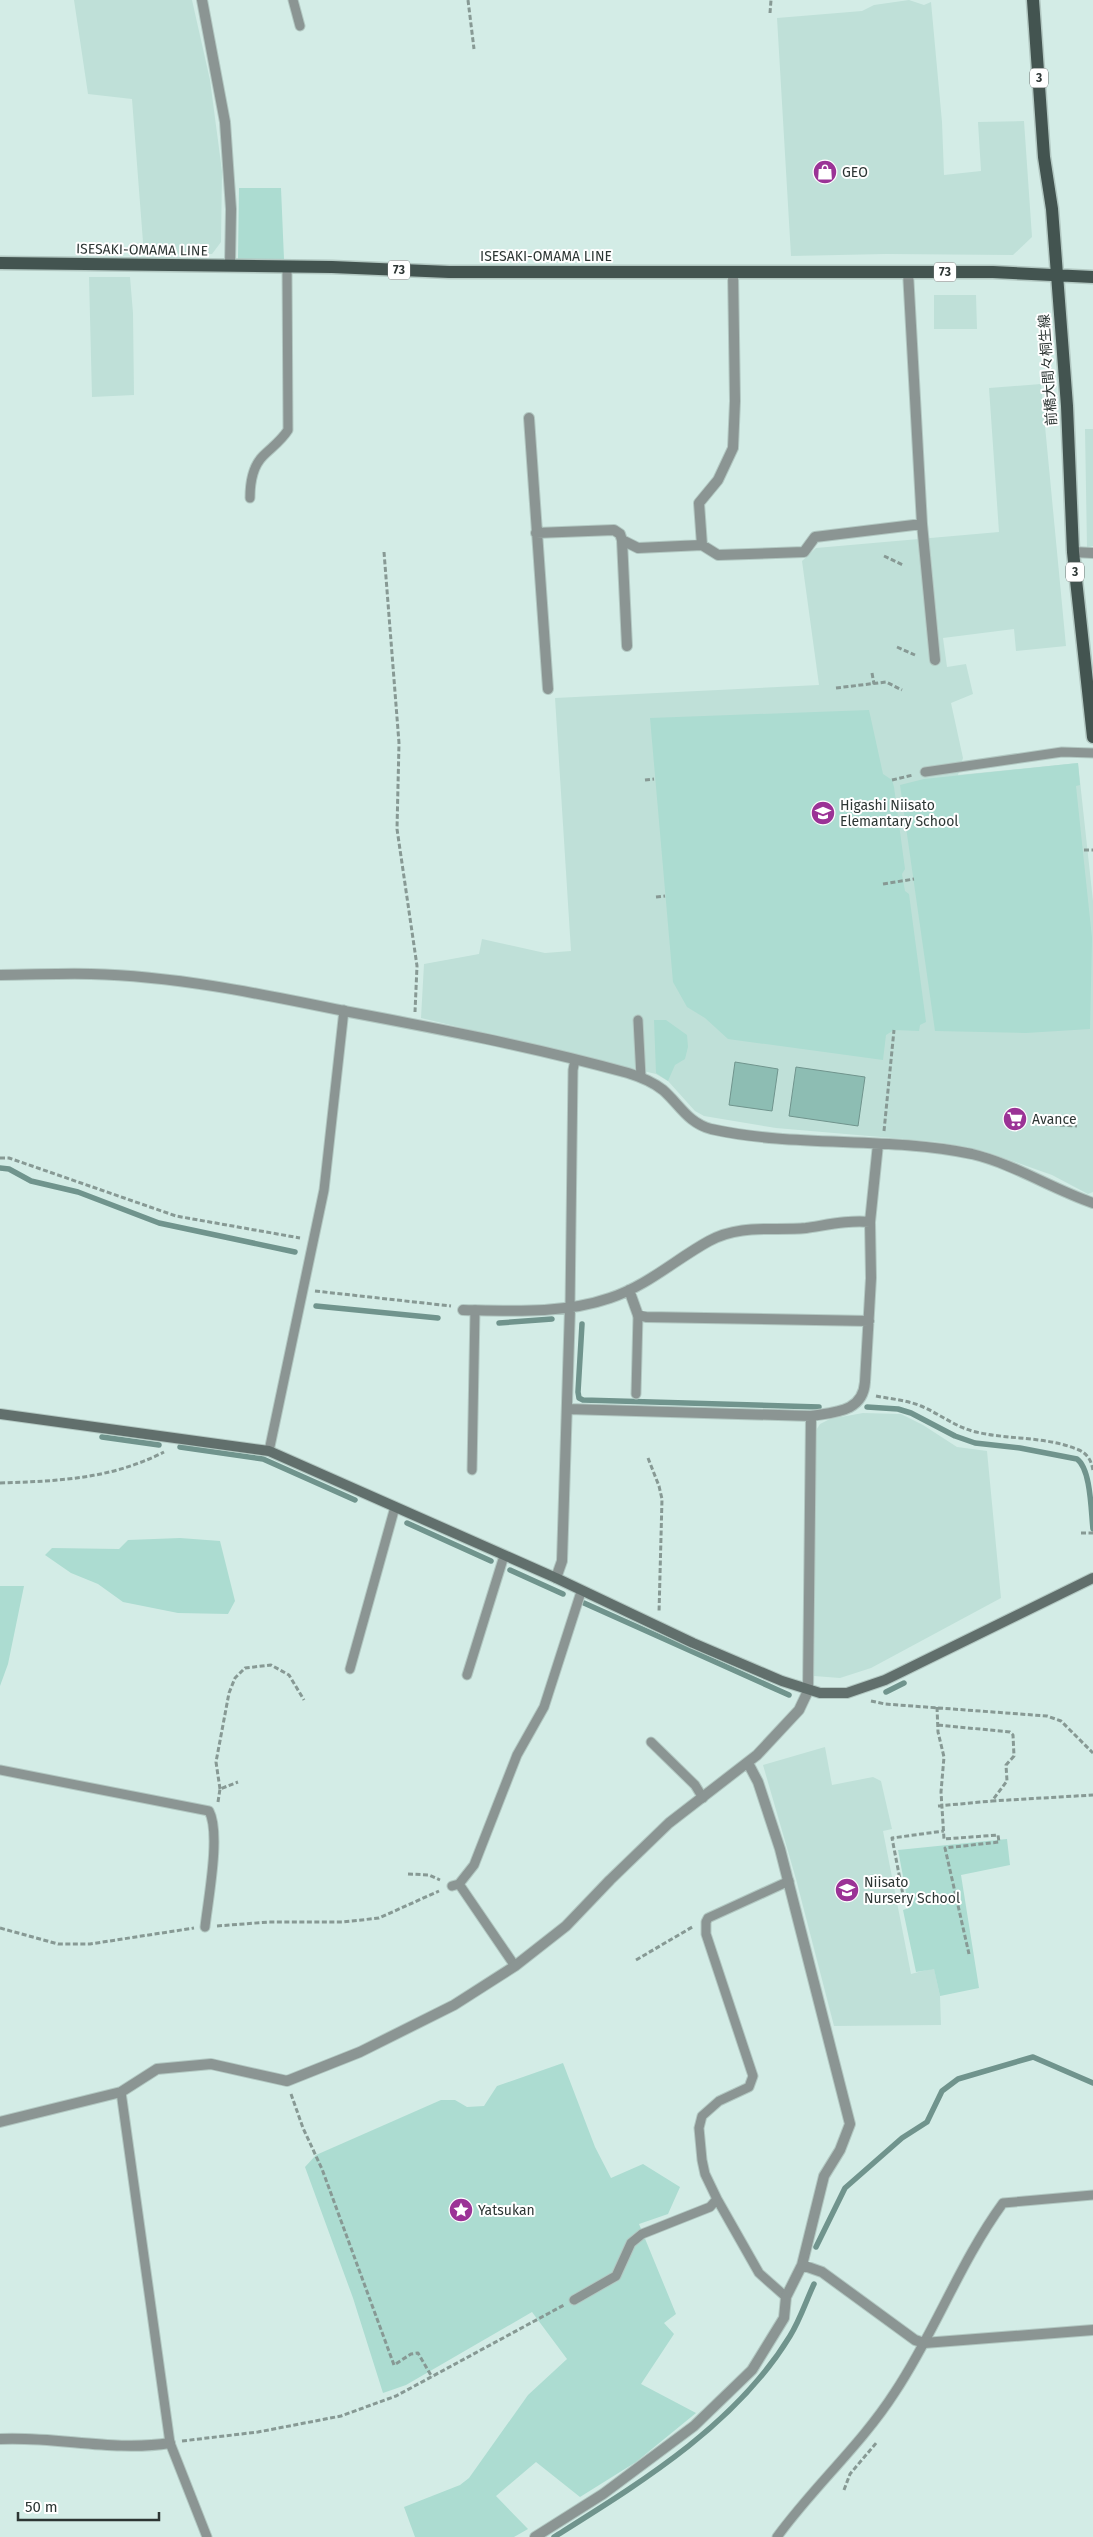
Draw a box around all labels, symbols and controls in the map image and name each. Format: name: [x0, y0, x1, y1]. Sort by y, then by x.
road number: 3: [1030, 68, 1048, 88]
shop icon: GEO: [812, 159, 838, 185]
place label: GEO: [842, 164, 868, 181]
street label: ISESAKI-OMAMA LINE: [76, 240, 208, 260]
street label: ISESAKI-OMAMA LINE: [480, 248, 612, 265]
road number: 73: [388, 260, 410, 280]
road number: 73: [934, 262, 956, 282]
street label: 前橋大間々桐生線: [1036, 314, 1060, 426]
road number: 3: [1066, 562, 1084, 582]
place label: Higashi Niisato Elemantary School: [840, 797, 958, 830]
school or university icon: Higashi Niisato Elemantary School: [810, 800, 836, 826]
supermarket icon: Avance: [1002, 1106, 1028, 1132]
place label: Avance: [1032, 1111, 1077, 1128]
place label: Niisato Nursery School: [864, 1874, 960, 1907]
school or university icon: Niisato Nursery School: [834, 1877, 860, 1903]
place icon: Yatsukan: [448, 2197, 474, 2223]
place label: Yatsukan: [478, 2202, 535, 2219]
scale bar: [18, 2490, 159, 2522]
text: 50 m: [25, 2498, 58, 2516]

